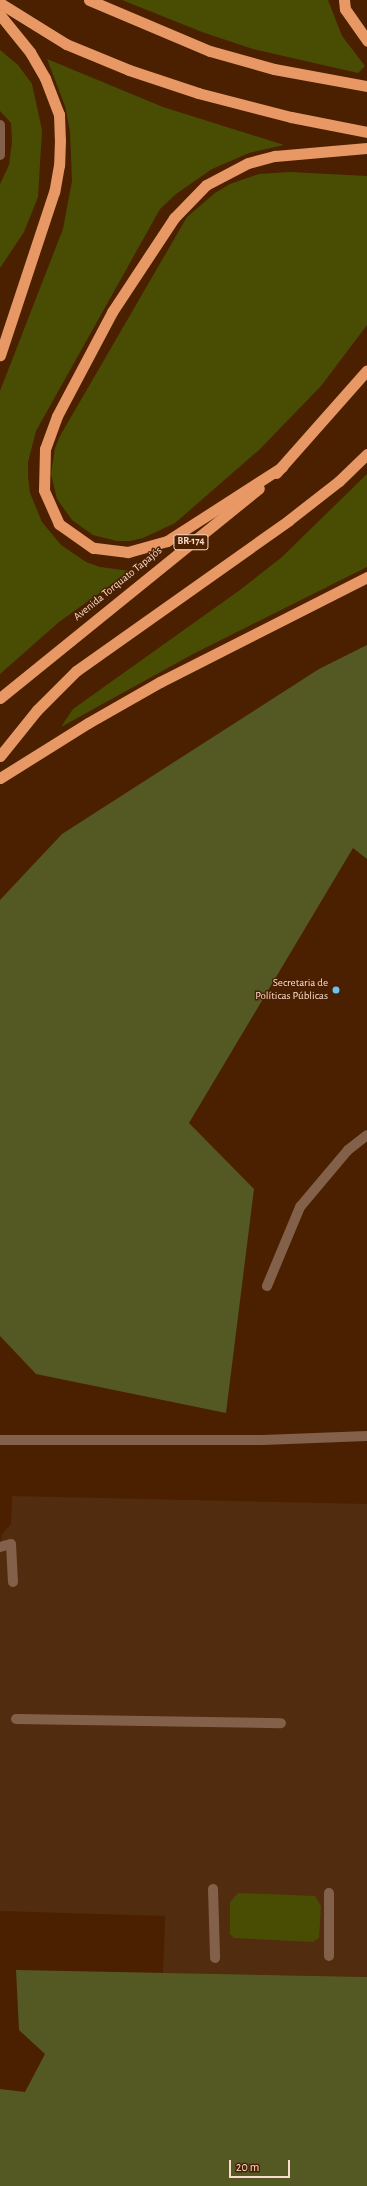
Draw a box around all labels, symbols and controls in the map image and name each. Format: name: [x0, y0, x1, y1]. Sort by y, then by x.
road number: BR-174: [173, 534, 209, 550]
street label: Avenida Torquato Tapajós: [71, 544, 165, 624]
place label: Secretaria de Políticas Públicas: [255, 977, 328, 1003]
marker: Secretaria de Políticas Públicas: [331, 985, 341, 995]
scale bar: [231, 2152, 292, 2178]
text: 20 m: [236, 2161, 259, 2173]

